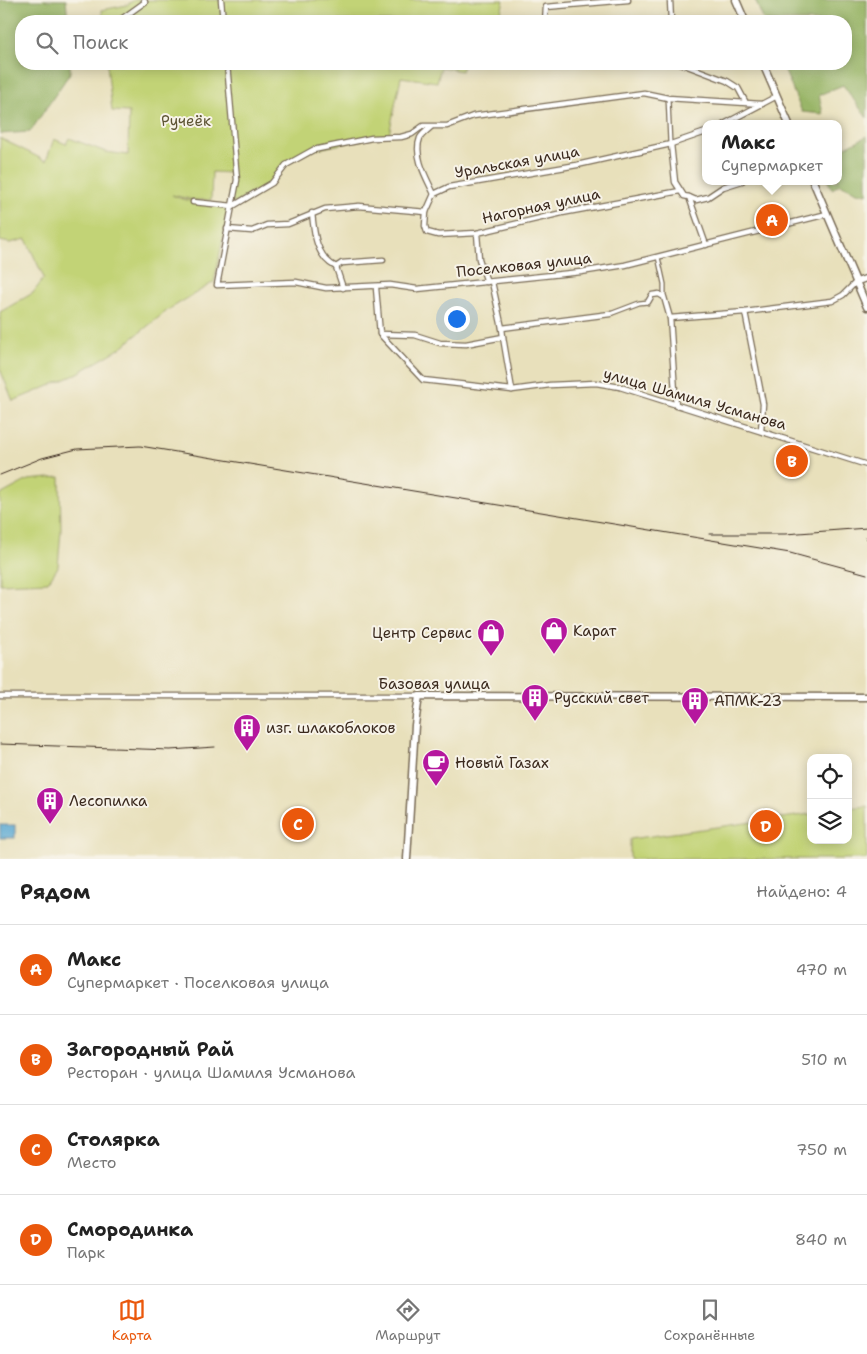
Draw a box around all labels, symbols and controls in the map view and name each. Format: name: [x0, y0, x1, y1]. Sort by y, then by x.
search box: [15, 15, 852, 70]
icon: search: [33, 29, 61, 57]
text: Поиск: [73, 30, 128, 55]
park label: Ручеёк: [161, 111, 211, 131]
popup: [702, 120, 842, 185]
text: Макс: [721, 130, 775, 155]
street label: Уральская улица: [453, 141, 581, 183]
text: Супермаркет: [721, 155, 823, 176]
street label: Нагорная улица: [480, 184, 603, 228]
pin: A: [756, 201, 788, 239]
street label: Поселковая улица: [456, 248, 593, 282]
your location: [444, 306, 470, 332]
street label: улица Шамиля Усманова: [601, 363, 789, 435]
pin: B: [776, 442, 808, 480]
shop icon: Карат: [539, 616, 569, 655]
shop icon: Центр Сервис: [476, 618, 506, 657]
place label: Карат: [573, 621, 617, 641]
place label: Центр Сервис: [372, 623, 472, 643]
street label: Базовая улица: [378, 674, 490, 694]
building icon: Русский свет: [520, 683, 550, 722]
building icon: АПМК-23: [680, 686, 710, 725]
place label: Русский свет: [554, 688, 649, 708]
place label: АПМК-23: [714, 691, 782, 711]
building icon: изг. шлакоблоков: [232, 713, 262, 752]
place label: изг. шлакоблоков: [266, 718, 396, 738]
cafe icon: Новый Газах: [421, 748, 451, 787]
place label: Новый Газах: [455, 753, 549, 773]
map controls: [807, 754, 852, 844]
button: locate: [807, 754, 852, 799]
building icon: Лесопилка: [35, 786, 65, 825]
place label: Лесопилка: [69, 791, 148, 811]
button: layers: [807, 799, 852, 844]
pin: C: [282, 805, 314, 843]
pin: D: [750, 807, 782, 845]
text: Рядом: [20, 878, 90, 906]
text: Найдено: 4: [756, 881, 847, 902]
text: Макс: [67, 947, 121, 972]
text: A: [30, 959, 42, 980]
text: 470 m: [796, 959, 847, 980]
text: Супермаркет · Поселковая улица: [67, 972, 329, 993]
text: Загородный Рай: [67, 1037, 234, 1062]
text: B: [31, 1049, 41, 1070]
text: 510 m: [801, 1049, 847, 1070]
text: Ресторан · улица Шамиля Усманова: [67, 1062, 356, 1083]
text: Столярка: [67, 1127, 160, 1152]
text: C: [31, 1139, 41, 1160]
text: 750 m: [796, 1139, 847, 1160]
text: Место: [67, 1152, 117, 1173]
text: Смородинка: [67, 1217, 193, 1242]
text: D: [30, 1229, 42, 1250]
text: 840 m: [795, 1229, 847, 1250]
text: Парк: [67, 1242, 105, 1263]
tab: Карта: [112, 1296, 152, 1344]
tab: Маршрут: [375, 1296, 440, 1344]
tab: Сохранённые: [664, 1296, 755, 1344]

